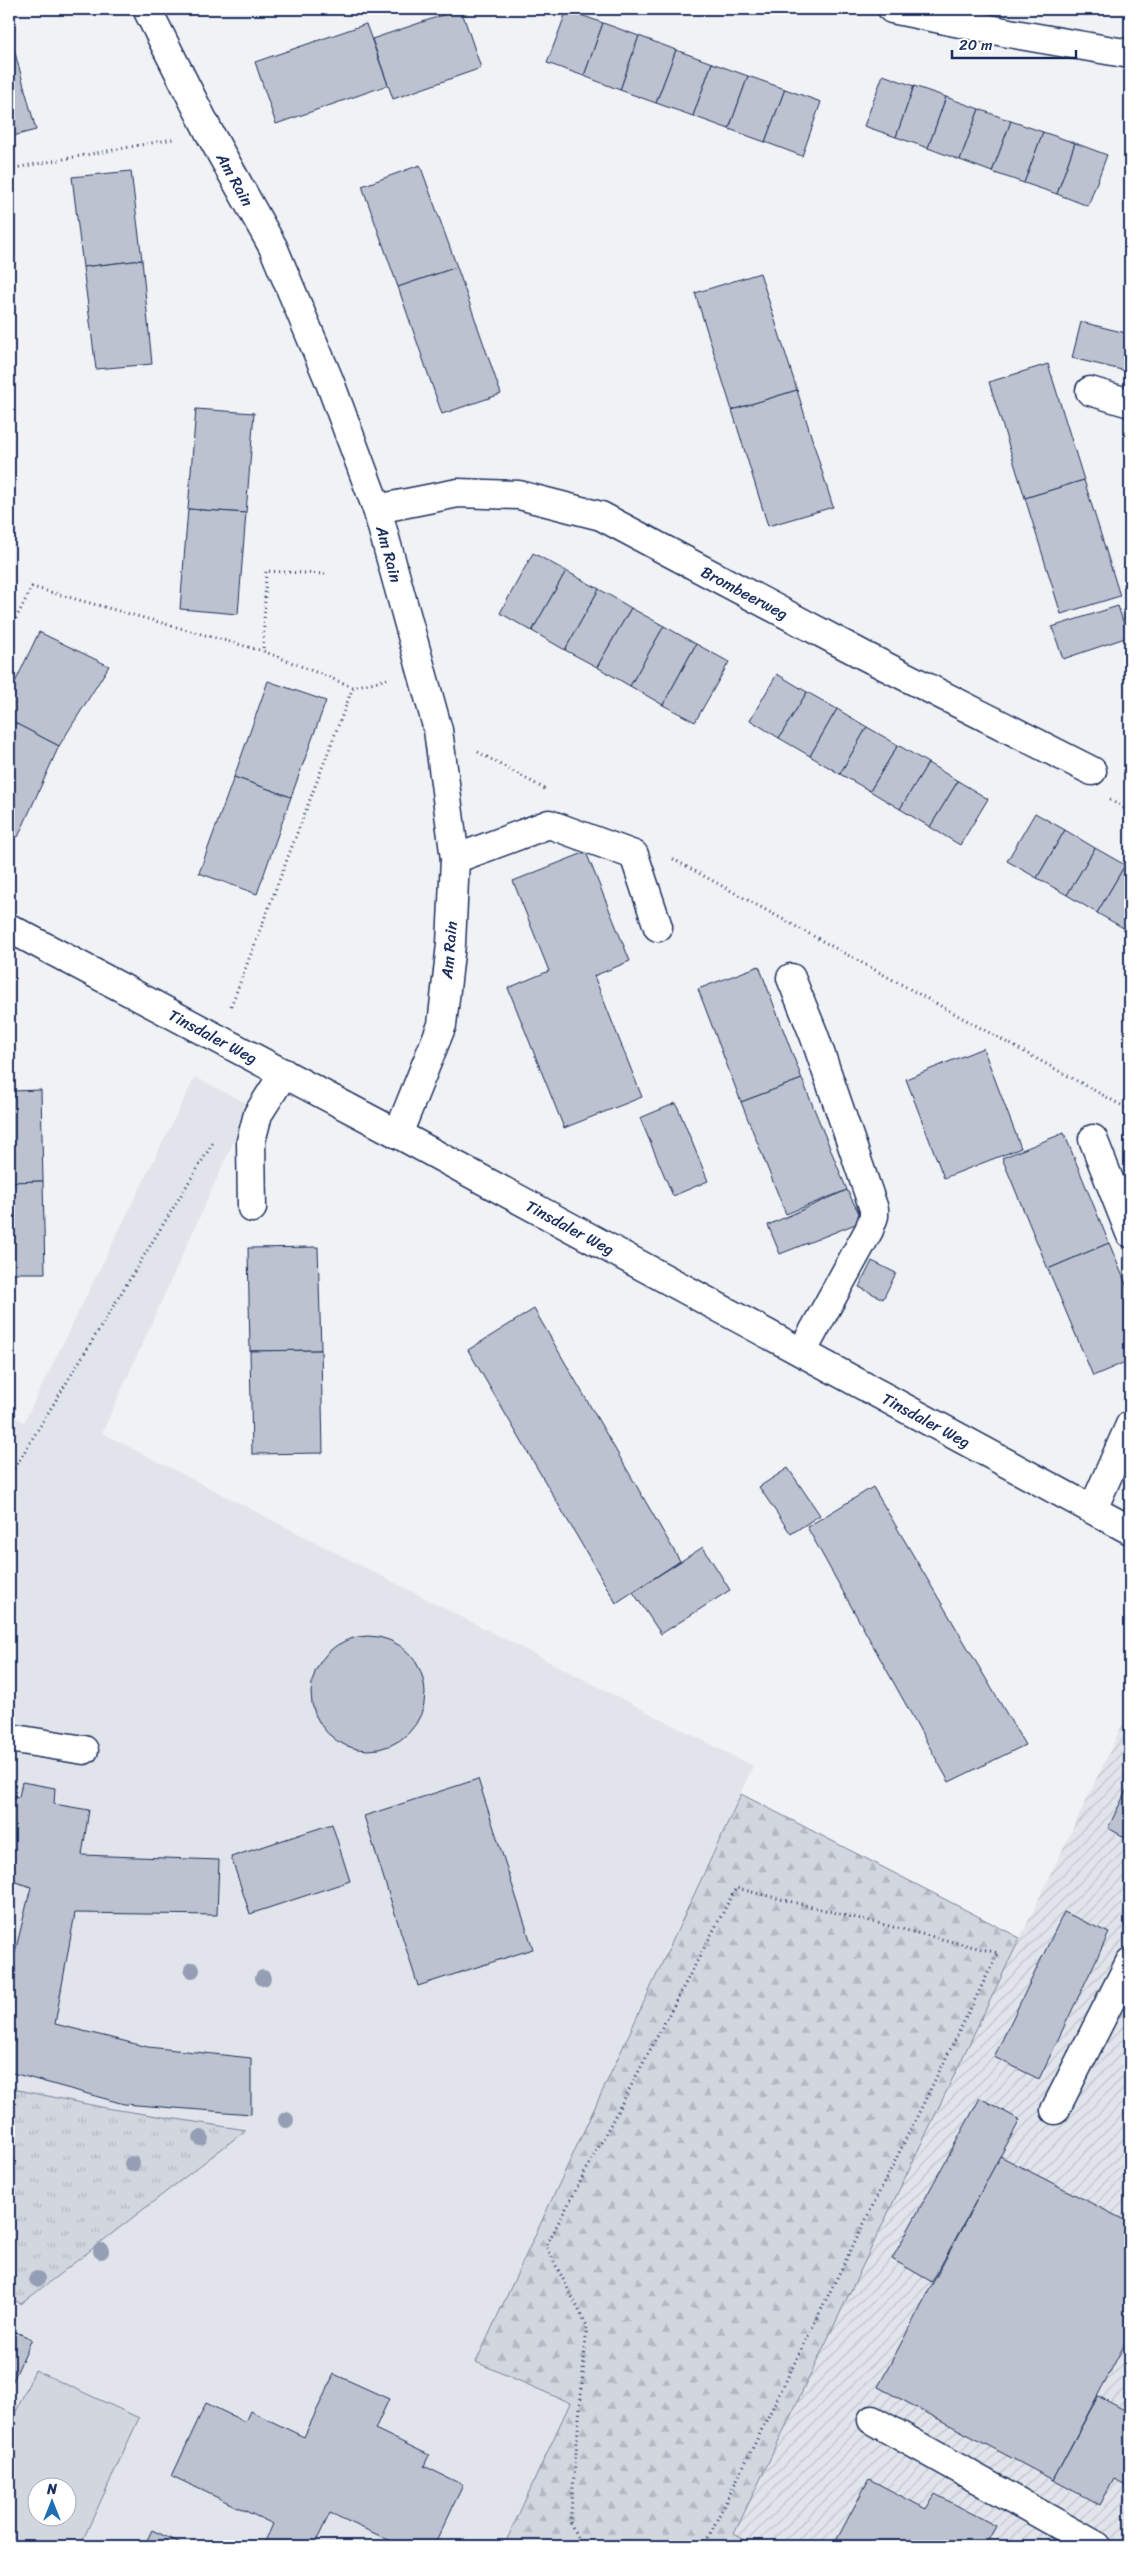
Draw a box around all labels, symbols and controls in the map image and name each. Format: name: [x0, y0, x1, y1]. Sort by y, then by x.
scale bar: [952, 28, 1075, 60]
text: 20 m: [959, 32, 993, 58]
street label: Am Rain: [208, 146, 262, 212]
street label: Am Rain: [367, 521, 411, 586]
street label: Brombeerweg: [696, 557, 794, 627]
street label: Am Rain: [432, 920, 466, 981]
street label: Tinsdaler Weg: [163, 1000, 263, 1072]
street label: Tinsdaler Weg: [520, 1191, 620, 1263]
street label: Tinsdaler Weg: [877, 1384, 976, 1456]
text: N: [46, 2477, 57, 2502]
north arrow: [28, 2478, 78, 2528]

